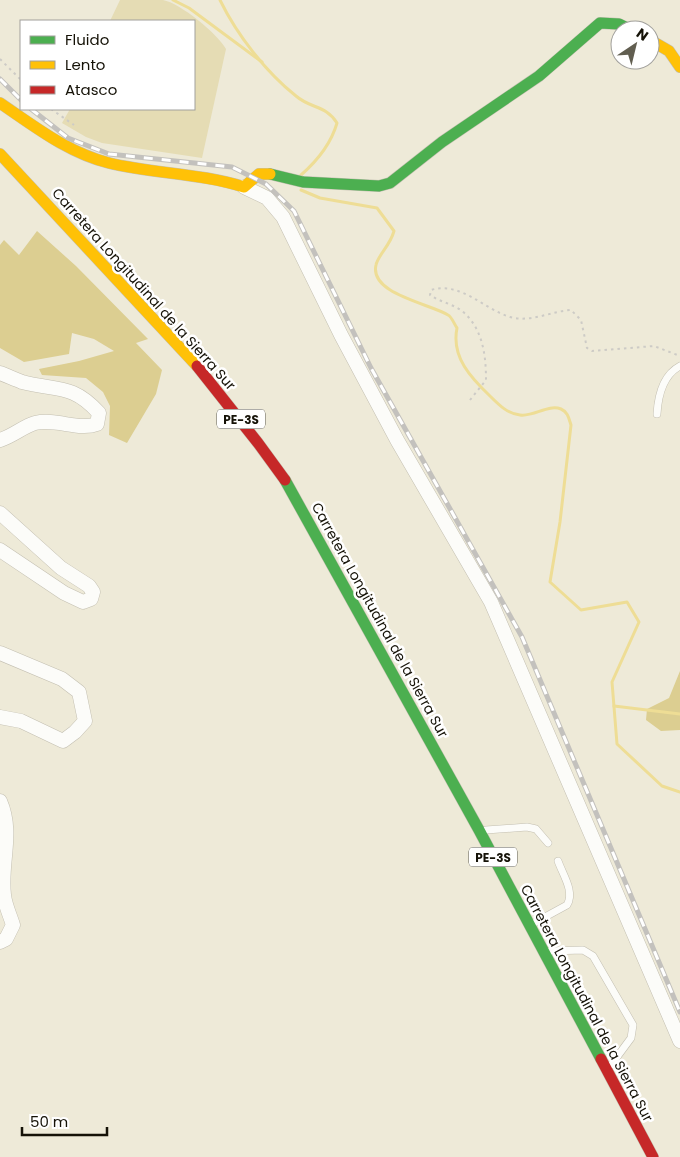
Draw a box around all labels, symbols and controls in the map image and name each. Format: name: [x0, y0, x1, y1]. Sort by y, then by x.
legend: [20, 20, 195, 110]
north arrow: [610, 20, 660, 70]
text: N: [632, 23, 653, 46]
text: Fluido: [65, 29, 109, 50]
text: Lento: [65, 54, 105, 75]
text: Atasco: [65, 79, 117, 100]
street label: Carretera Longitudinal de la Sierra Sur: [48, 183, 240, 395]
road number: PE-3S: [217, 409, 265, 428]
street label: Carretera Longitudinal de la Sierra Sur: [307, 499, 453, 741]
road number: PE-3S: [469, 848, 517, 866]
street label: Carretera Longitudinal de la Sierra Sur: [516, 881, 658, 1125]
scale bar: [22, 1104, 108, 1136]
text: 50 m: [30, 1111, 68, 1132]

